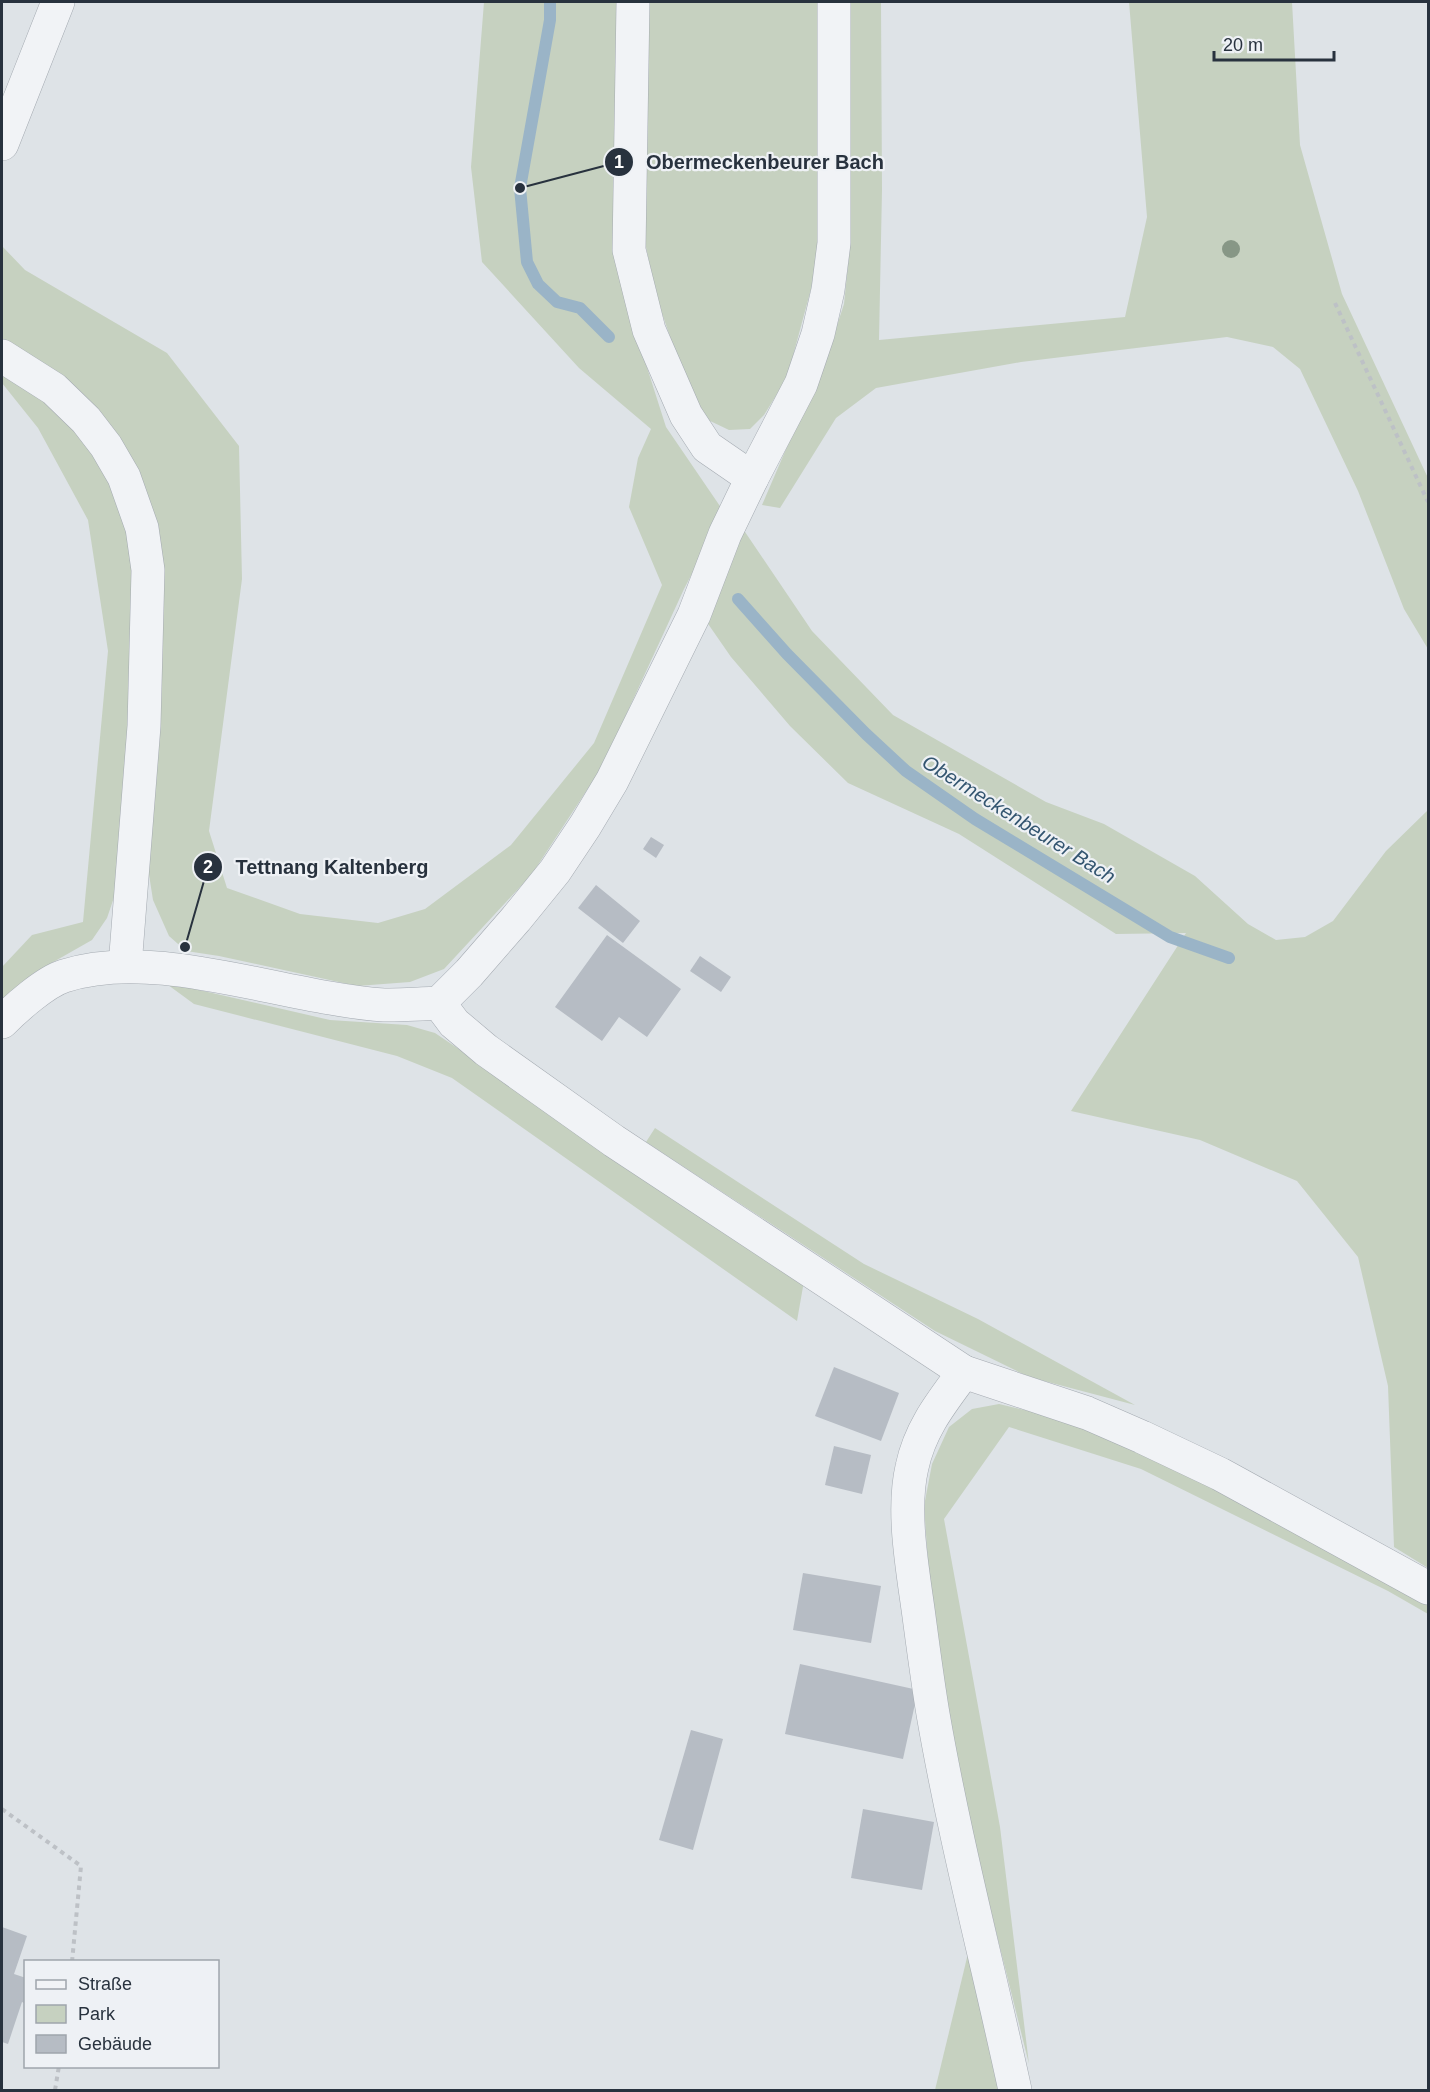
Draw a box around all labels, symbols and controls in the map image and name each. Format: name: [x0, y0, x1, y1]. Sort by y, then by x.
scale bar: [1214, 24, 1334, 62]
text: 20 m: [1223, 35, 1263, 55]
callout: Obermeckenbeurer Bach: [604, 143, 895, 181]
text: Obermeckenbeurer Bach: [646, 151, 884, 173]
text: 1: [614, 152, 624, 172]
water label: Obermeckenbeurer Bach: [918, 750, 1120, 888]
callout: Tettnang Kaltenberg: [193, 848, 440, 886]
text: Tettnang Kaltenberg: [236, 856, 428, 878]
text: 2: [203, 857, 213, 877]
legend: [24, 1960, 219, 2068]
text: Straße: [78, 1974, 132, 1994]
text: Park: [78, 2004, 116, 2024]
text: Gebäude: [78, 2034, 152, 2054]

